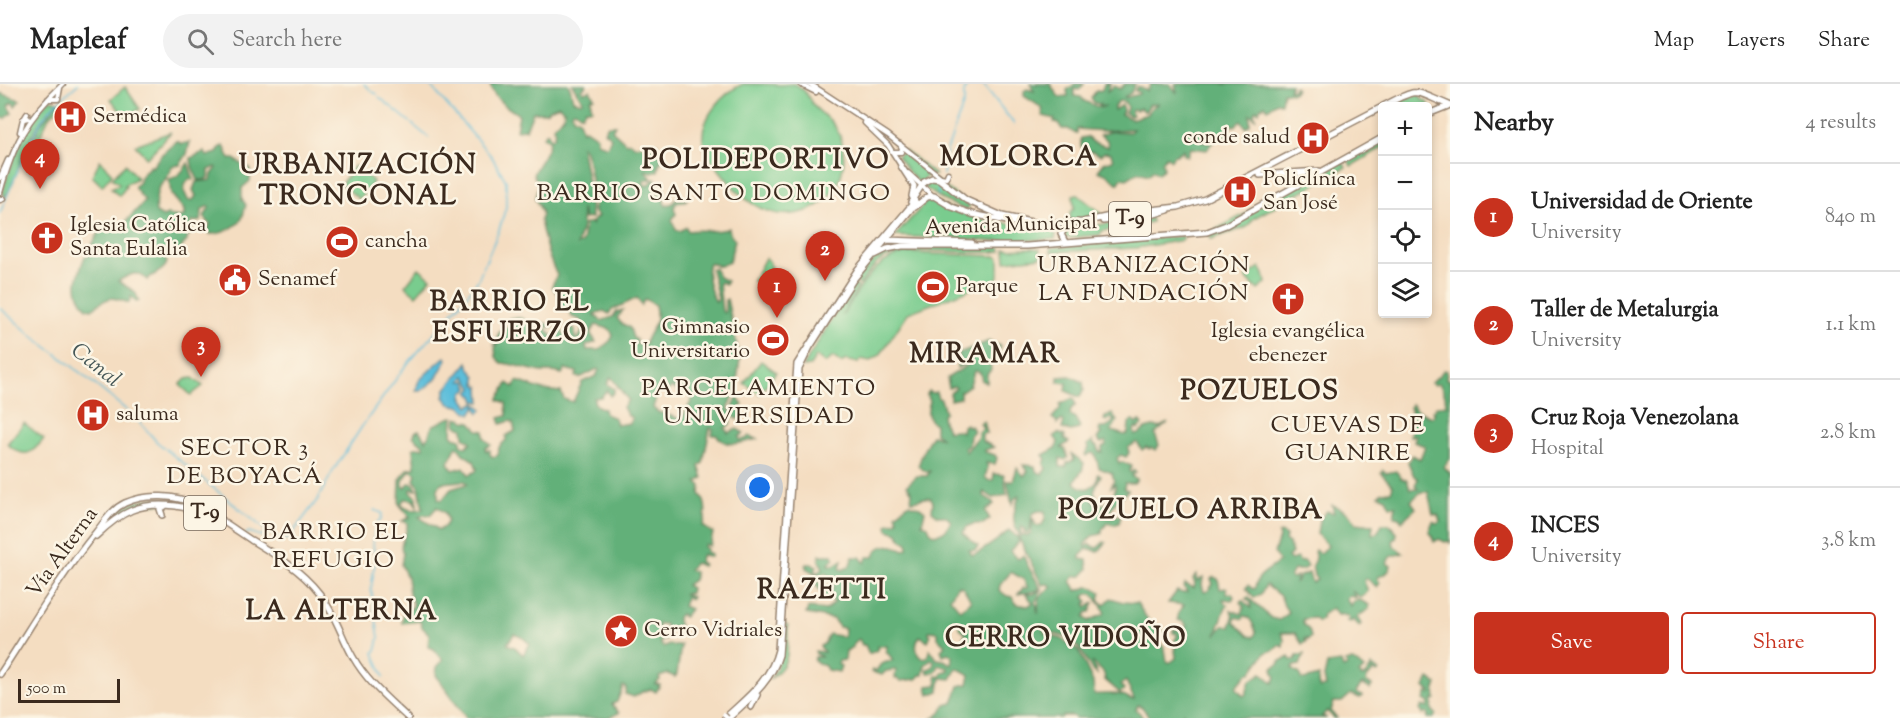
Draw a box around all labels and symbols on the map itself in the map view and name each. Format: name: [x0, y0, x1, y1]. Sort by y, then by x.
hospital icon: Sermédica: [52, 99, 88, 135]
place label: Sermédica: [93, 102, 187, 132]
hospital icon: conde salud: [1295, 120, 1331, 156]
place label: conde salud: [1183, 123, 1290, 153]
district label: MOLORCA: [940, 139, 1098, 178]
pin: 4: [20, 140, 60, 189]
district label: POLIDEPORTIVO: [642, 142, 890, 181]
district label: URBANIZACIÓN TRONCONAL: [239, 146, 477, 217]
place label: Policlínica San José: [1263, 165, 1356, 219]
hospital icon: Policlínica San José: [1222, 174, 1258, 210]
district label: BARRIO SANTO DOMINGO: [537, 177, 891, 211]
road number: T-9: [1109, 202, 1151, 236]
street label: Avenida Municipal: [924, 208, 1098, 244]
place label: Iglesia Católica Santa Eulalia: [70, 211, 207, 265]
church icon: Iglesia Católica Santa Eulalia: [29, 220, 65, 256]
sports icon: cancha: [324, 224, 360, 260]
place label: cancha: [365, 227, 428, 257]
pin: 2: [806, 232, 844, 281]
district label: URBANIZACIÓN LA FUNDACIÓN: [1037, 249, 1251, 311]
public building icon: Senamef: [217, 262, 253, 298]
place label: Senamef: [258, 265, 338, 295]
pin: 1: [758, 268, 796, 318]
sports icon: Parque: [915, 269, 951, 305]
place label: Parque: [956, 272, 1018, 302]
church icon: Iglesia evangélica ebenezer: [1270, 281, 1306, 317]
district label: BARRIO EL ESFUERZO: [430, 284, 590, 354]
place label: Gimnasio Universitario: [631, 313, 750, 367]
place label: Iglesia evangélica ebenezer: [1211, 317, 1365, 371]
sports icon: Gimnasio Universitario: [755, 322, 791, 358]
pin: 3: [182, 328, 220, 377]
water label: Canal: [63, 336, 127, 396]
district label: MIRAMAR: [909, 336, 1061, 375]
district label: PARCELAMIENTO UNIVERSIDAD: [641, 372, 877, 434]
district label: POZUELOS: [1180, 373, 1340, 412]
hospital icon: saluma: [75, 397, 111, 433]
place label: saluma: [116, 400, 179, 430]
district label: CUEVAS DE GUANIRE: [1271, 409, 1425, 471]
district label: SECTOR 3 DE BOYACÁ: [167, 432, 323, 494]
your location: [745, 473, 774, 502]
district label: POZUELO ARRIBA: [1058, 492, 1324, 531]
road number: T-9: [184, 496, 226, 530]
street label: Vía Alterna: [20, 501, 106, 604]
district label: BARRIO EL REFUGIO: [262, 516, 406, 578]
district label: RAZETTI: [757, 572, 887, 611]
district label: LA ALTERNA: [246, 593, 438, 632]
place icon: Cerro Vidriales: [603, 613, 639, 649]
place label: Cerro Vidriales: [644, 616, 782, 646]
district label: CERRO VIDOÑO: [945, 619, 1187, 659]
scale bar: [18, 676, 120, 704]

